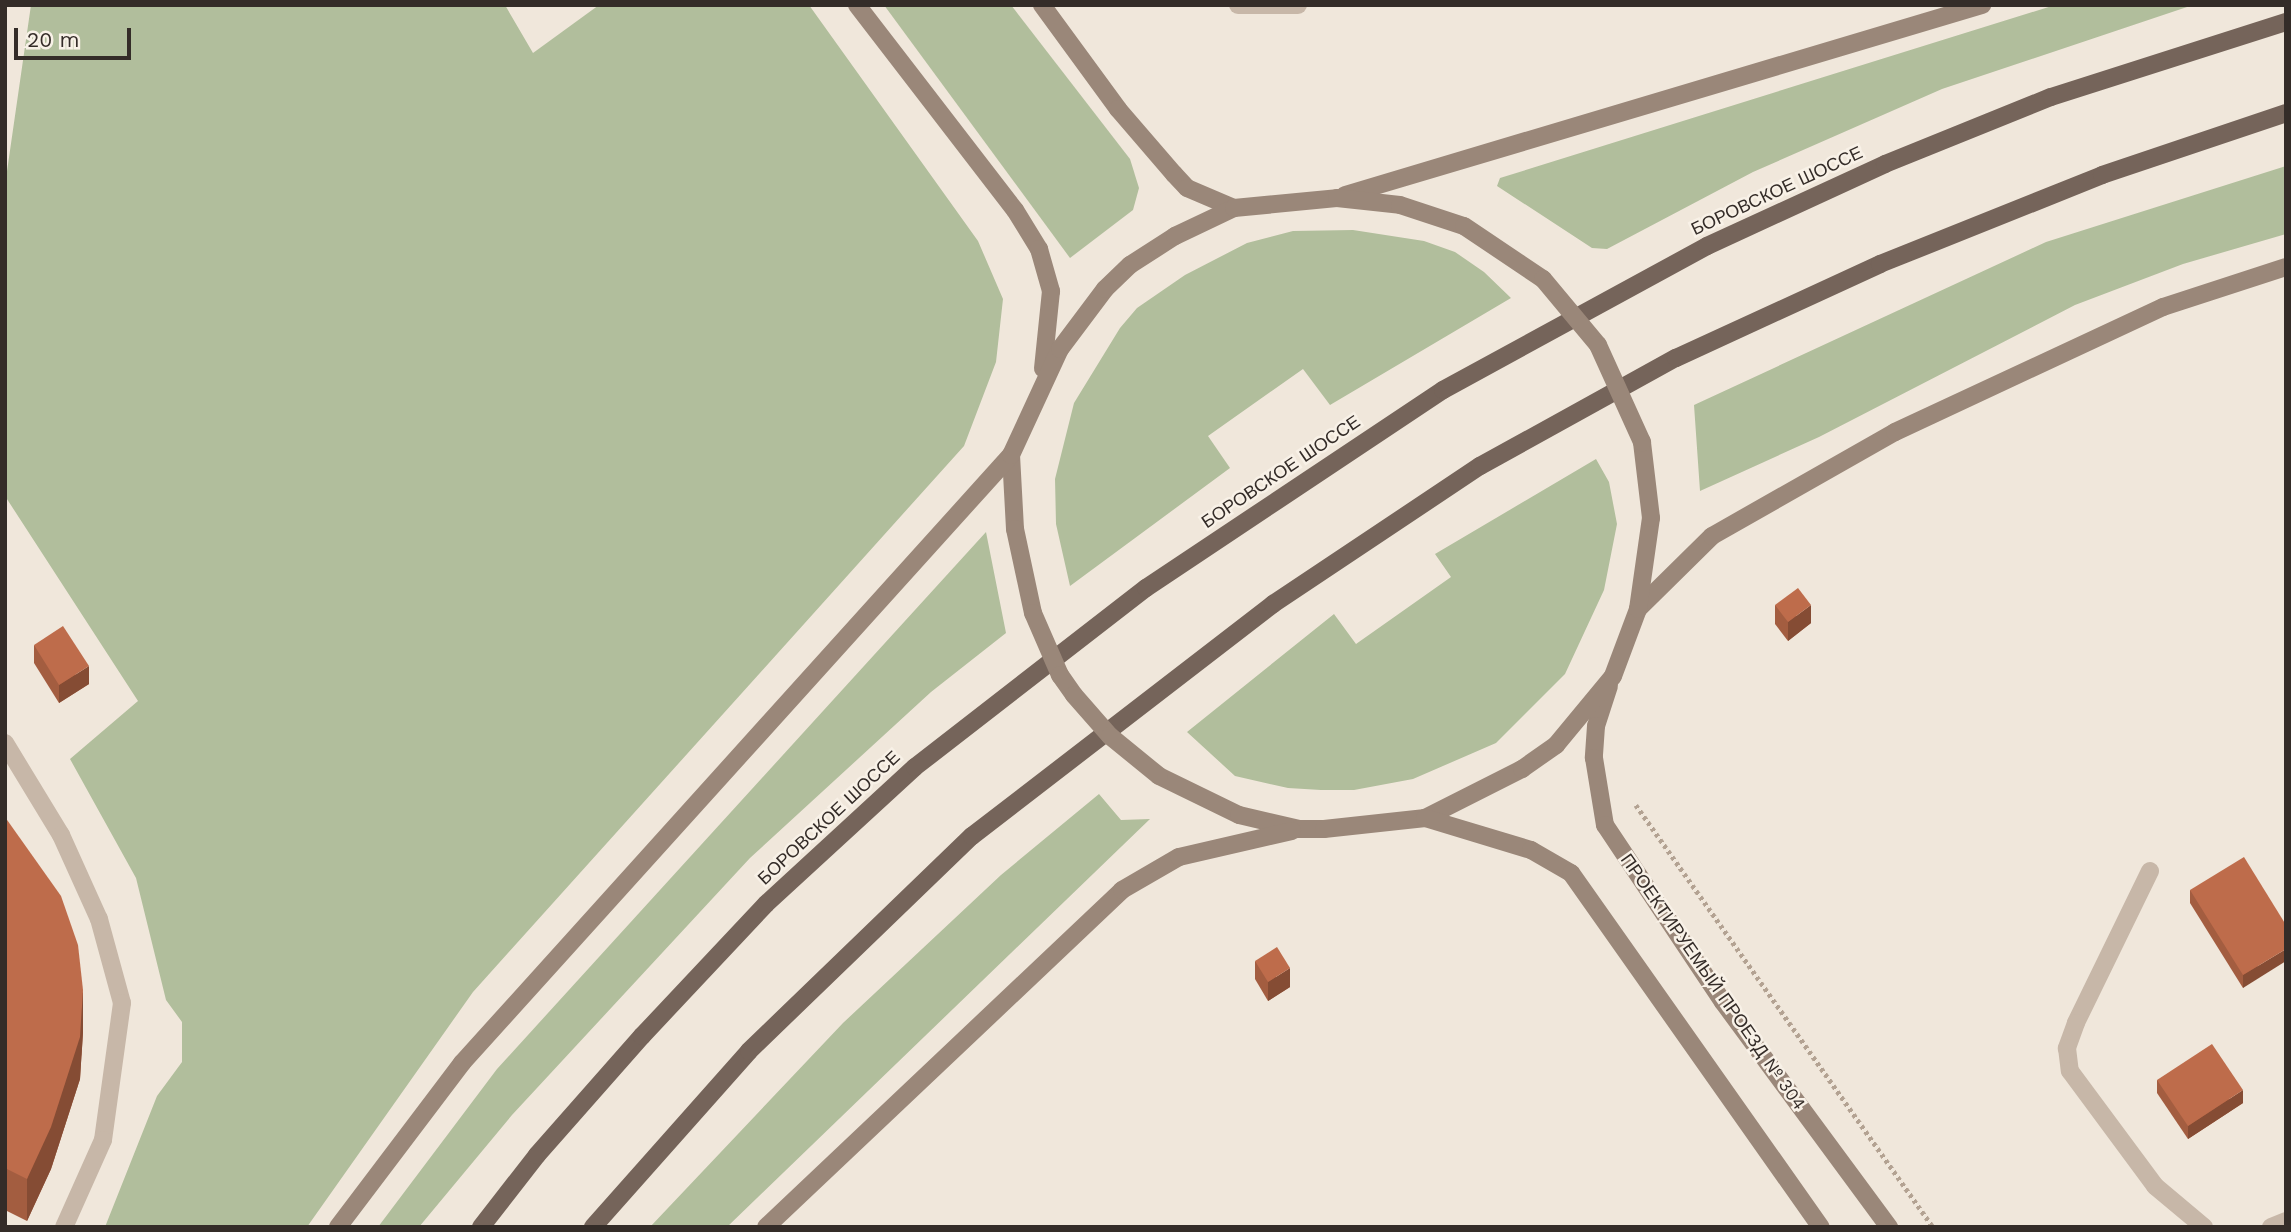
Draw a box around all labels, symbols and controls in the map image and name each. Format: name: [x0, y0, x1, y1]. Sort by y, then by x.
scale bar: [18, 14, 135, 58]
text: 20 m: [27, 27, 79, 52]
street label: БОРОВСКОЕ ШОССЕ: [1688, 142, 1866, 240]
street label: БОРОВСКОЕ ШОССЕ: [1198, 411, 1364, 533]
street label: БОРОВСКОЕ ШОССЕ: [753, 746, 905, 890]
street label: ПРОЕКТИРУЕМЫЙ ПРОЕЗД № 304: [1616, 850, 1810, 1114]

